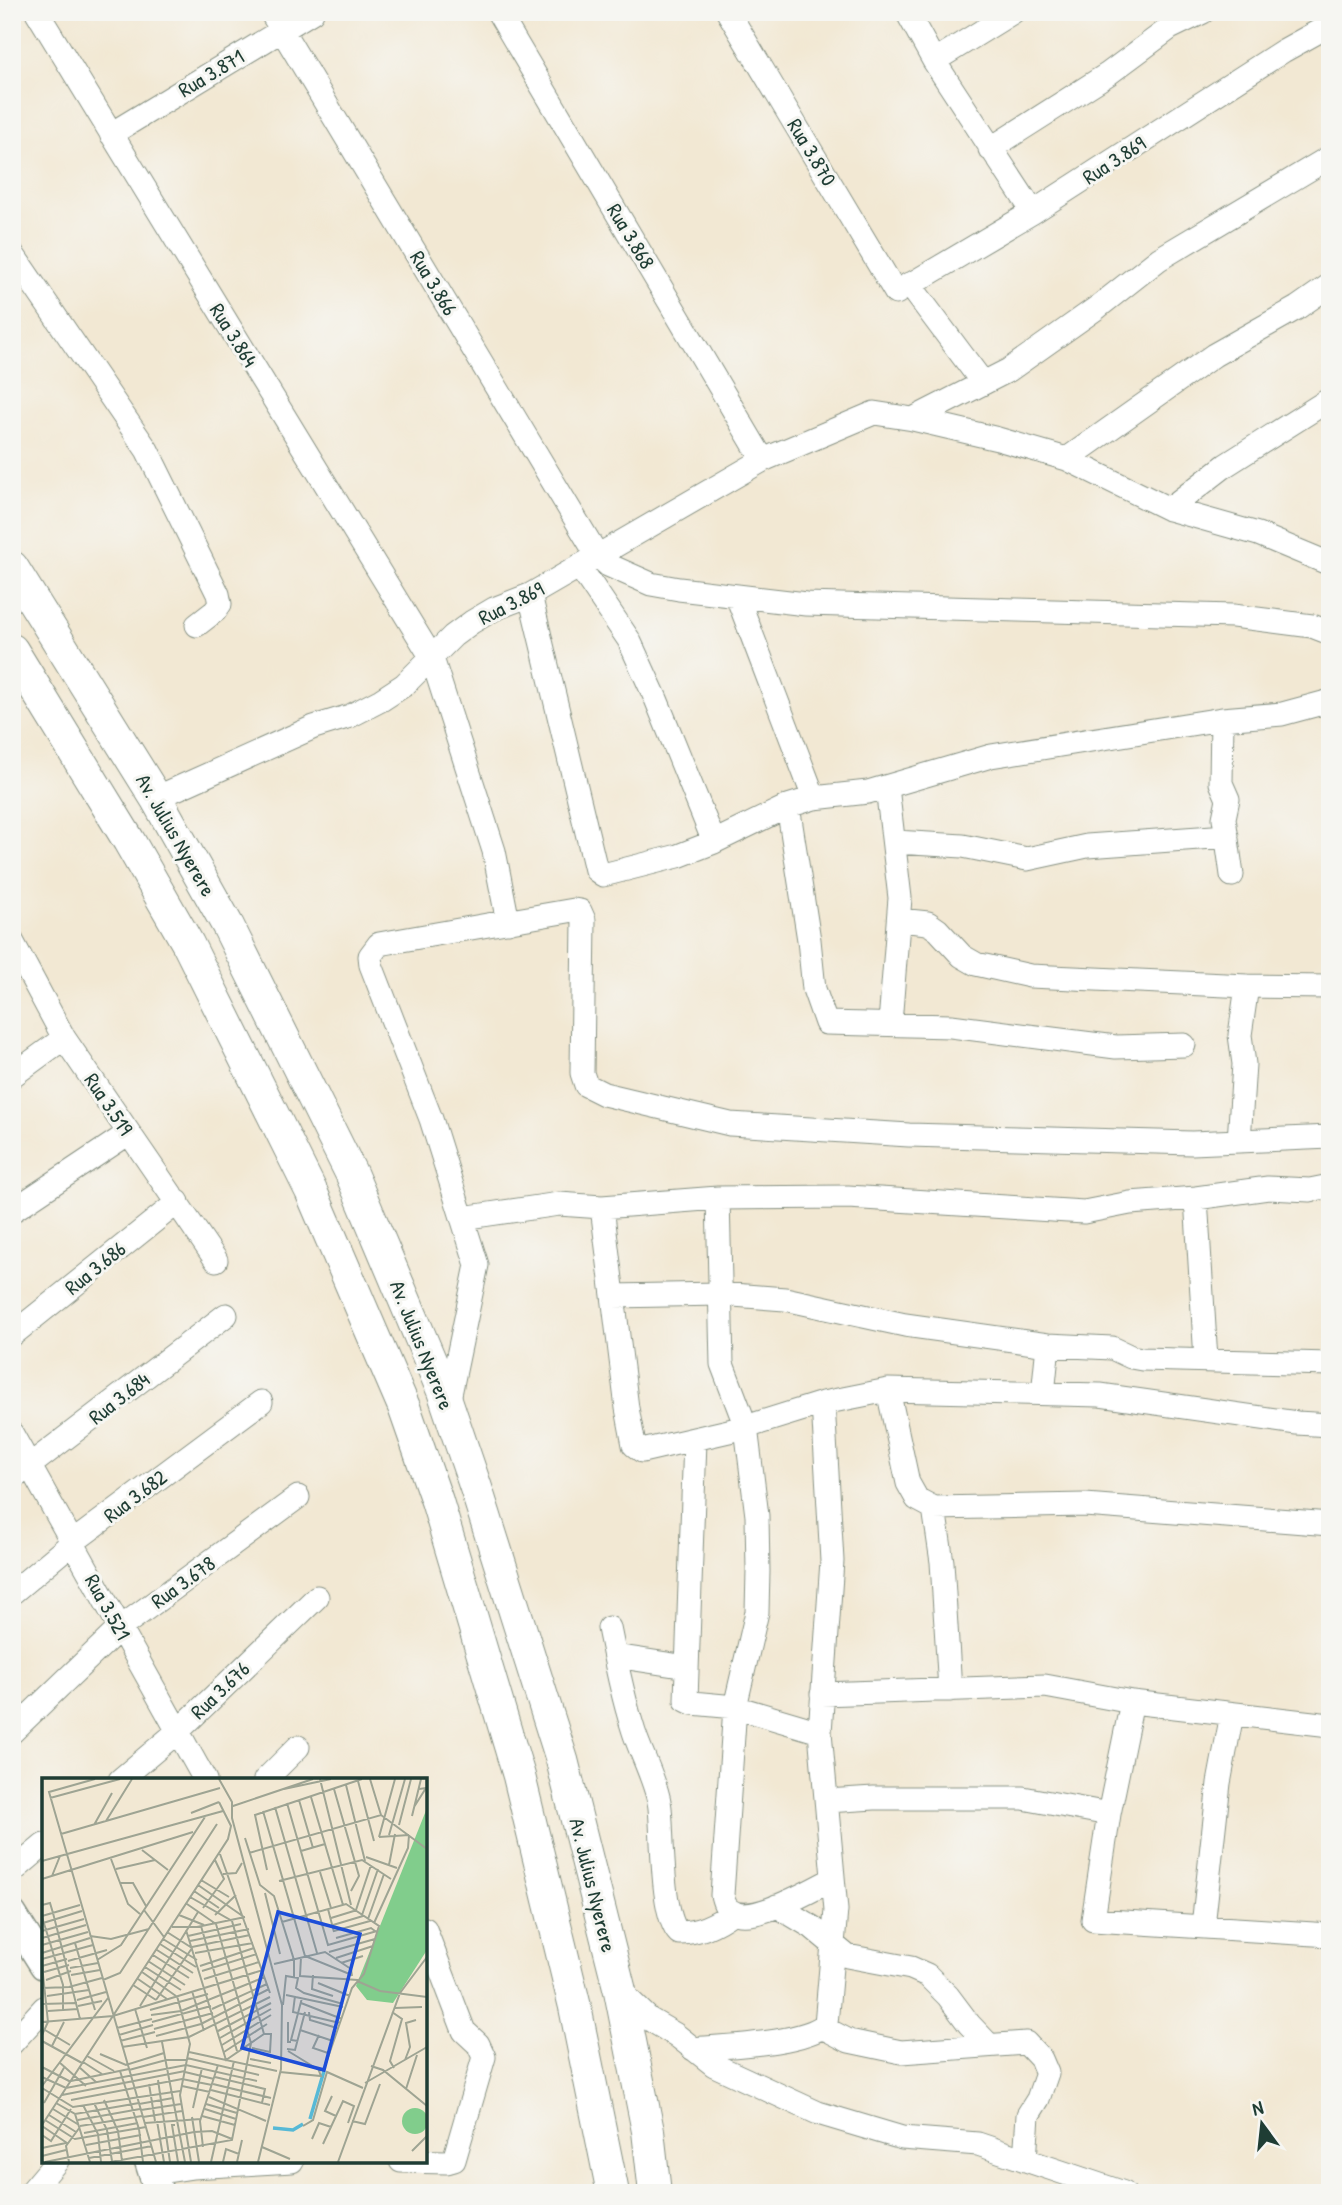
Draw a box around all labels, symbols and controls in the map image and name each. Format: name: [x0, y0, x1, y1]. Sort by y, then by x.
street label: Rua 3.871: [173, 42, 249, 104]
street label: Rua 3.870: [781, 113, 843, 191]
street label: Rua 3.869: [1077, 129, 1152, 191]
street label: Rua 3.868: [600, 198, 662, 274]
street label: Rua 3.866: [403, 245, 465, 321]
street label: Rua 3.864: [203, 298, 265, 373]
street label: Rua 3.869: [473, 574, 549, 632]
street label: Av. Julius Nyerere: [129, 768, 223, 902]
street label: Rua 3.519: [78, 1067, 141, 1141]
street label: Rua 3.686: [58, 1234, 132, 1302]
street label: Av. Julius Nyerere: [383, 1276, 461, 1414]
street label: Rua 3.684: [82, 1365, 156, 1431]
street label: Rua 3.682: [97, 1463, 173, 1529]
street label: Rua 3.678: [145, 1549, 221, 1615]
street label: Rua 3.521: [78, 1569, 138, 1645]
street label: Rua 3.676: [184, 1655, 256, 1725]
inset map: [42, 1778, 427, 2163]
street label: Av. Julius Nyerere: [562, 1815, 624, 1955]
north arrow: [1226, 2090, 1296, 2160]
text: N: [1249, 2094, 1266, 2121]

